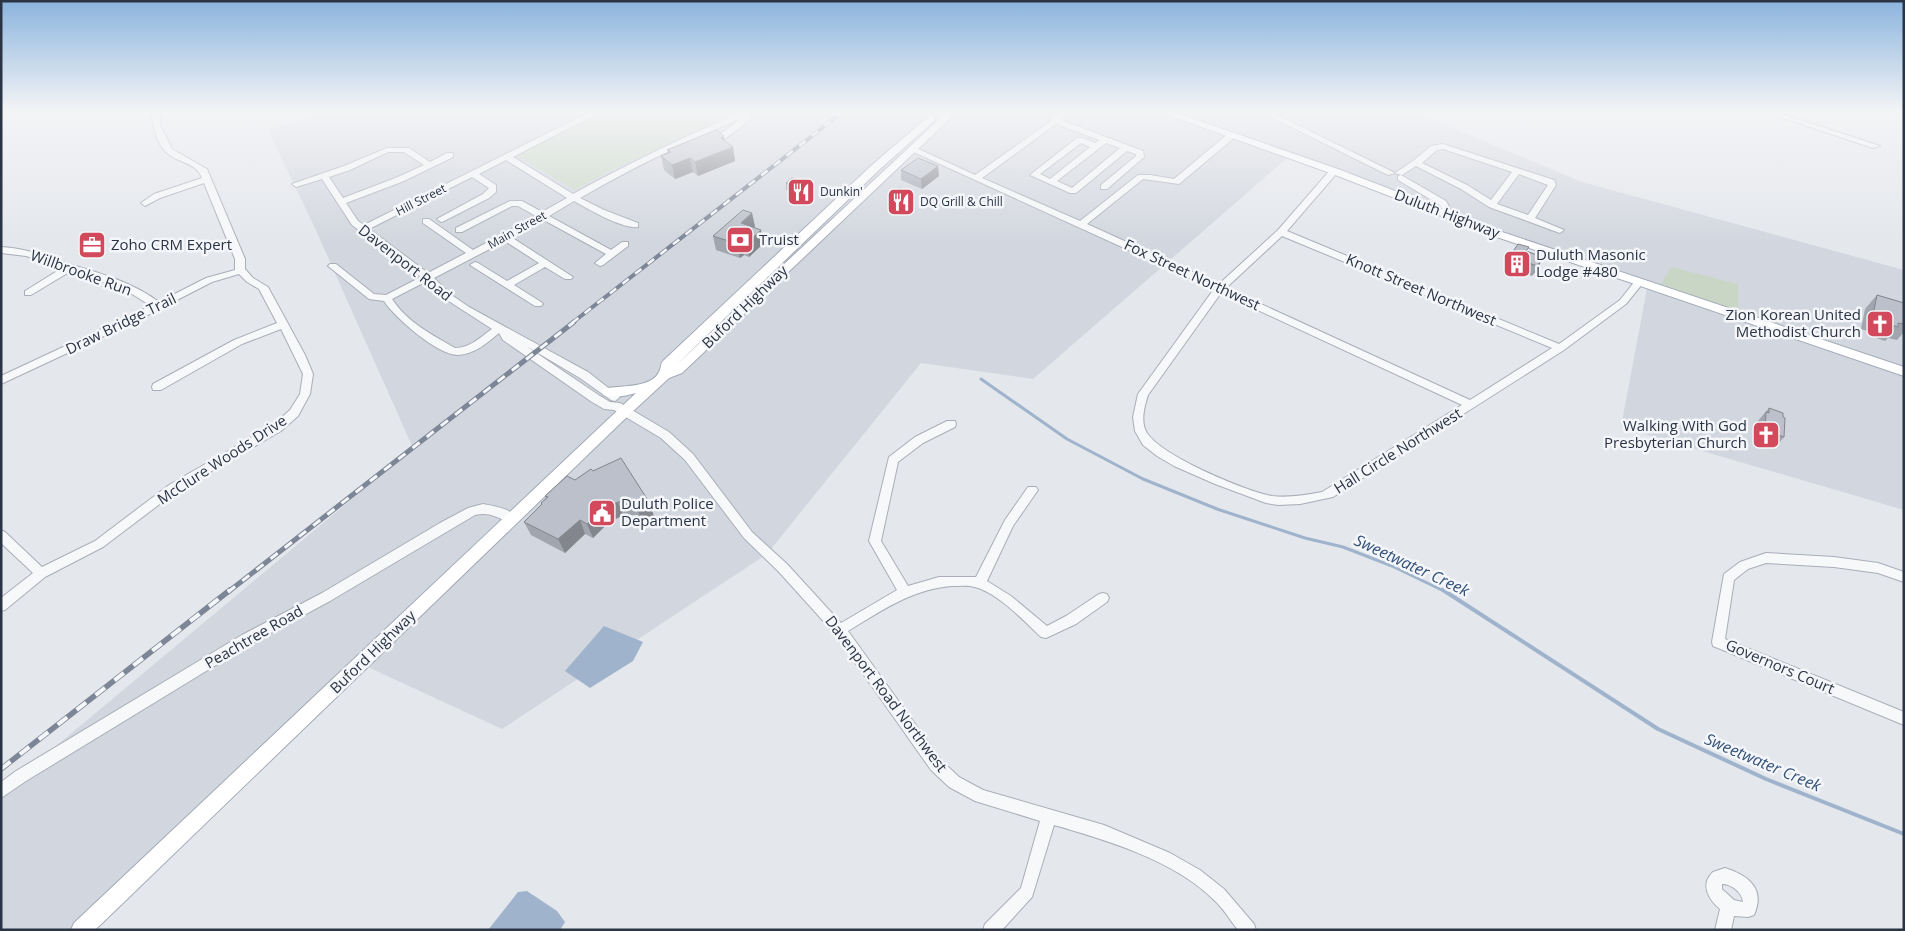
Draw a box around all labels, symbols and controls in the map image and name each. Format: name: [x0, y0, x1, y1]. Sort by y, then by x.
restaurant icon: Dunkin': [786, 177, 816, 207]
street label: Hill Street: [393, 180, 449, 220]
place label: Dunkin': [820, 183, 863, 200]
street label: Duluth Highway: [1392, 184, 1503, 242]
restaurant icon: DQ Grill & Chill: [886, 187, 916, 217]
place label: DQ Grill & Chill: [920, 193, 1003, 210]
street label: Main Street: [484, 206, 549, 253]
street label: Davenport Road: [355, 219, 457, 305]
bank icon: Truist: [725, 225, 755, 255]
place label: Truist: [759, 229, 799, 249]
office icon: Zoho CRM Expert: [77, 230, 107, 260]
place label: Zoho CRM Expert: [111, 234, 232, 254]
street label: Fox Street Northwest: [1121, 234, 1264, 314]
street label: Willbrooke Run: [28, 244, 135, 300]
place label: Duluth Masonic Lodge #480: [1536, 244, 1646, 281]
street label: Knott Street Northwest: [1343, 248, 1500, 330]
building icon: Duluth Masonic Lodge #480: [1502, 249, 1532, 279]
street label: Buford Highway: [697, 260, 792, 352]
street label: Draw Bridge Trail: [62, 288, 179, 358]
place label: Zion Korean United Methodist Church: [1725, 304, 1861, 341]
church icon: Zion Korean United Methodist Church: [1865, 309, 1895, 339]
street label: Hall Circle Northwest: [1330, 403, 1465, 498]
street label: McClure Woods Drive: [153, 410, 290, 509]
place label: Walking With God Presbyterian Church: [1604, 415, 1747, 452]
church icon: Walking With God Presbyterian Church: [1751, 420, 1781, 450]
place label: Duluth Police Department: [621, 493, 714, 530]
public building icon: Duluth Police Department: [587, 498, 617, 528]
water label: Sweetwater Creek: [1351, 529, 1474, 602]
street label: Peachtree Road: [201, 600, 306, 672]
street label: Buford Highway: [325, 605, 420, 697]
street label: Davenport Road Northwest: [821, 611, 952, 776]
street label: Governors Court: [1723, 634, 1838, 698]
water label: Sweetwater Creek: [1701, 728, 1826, 797]

